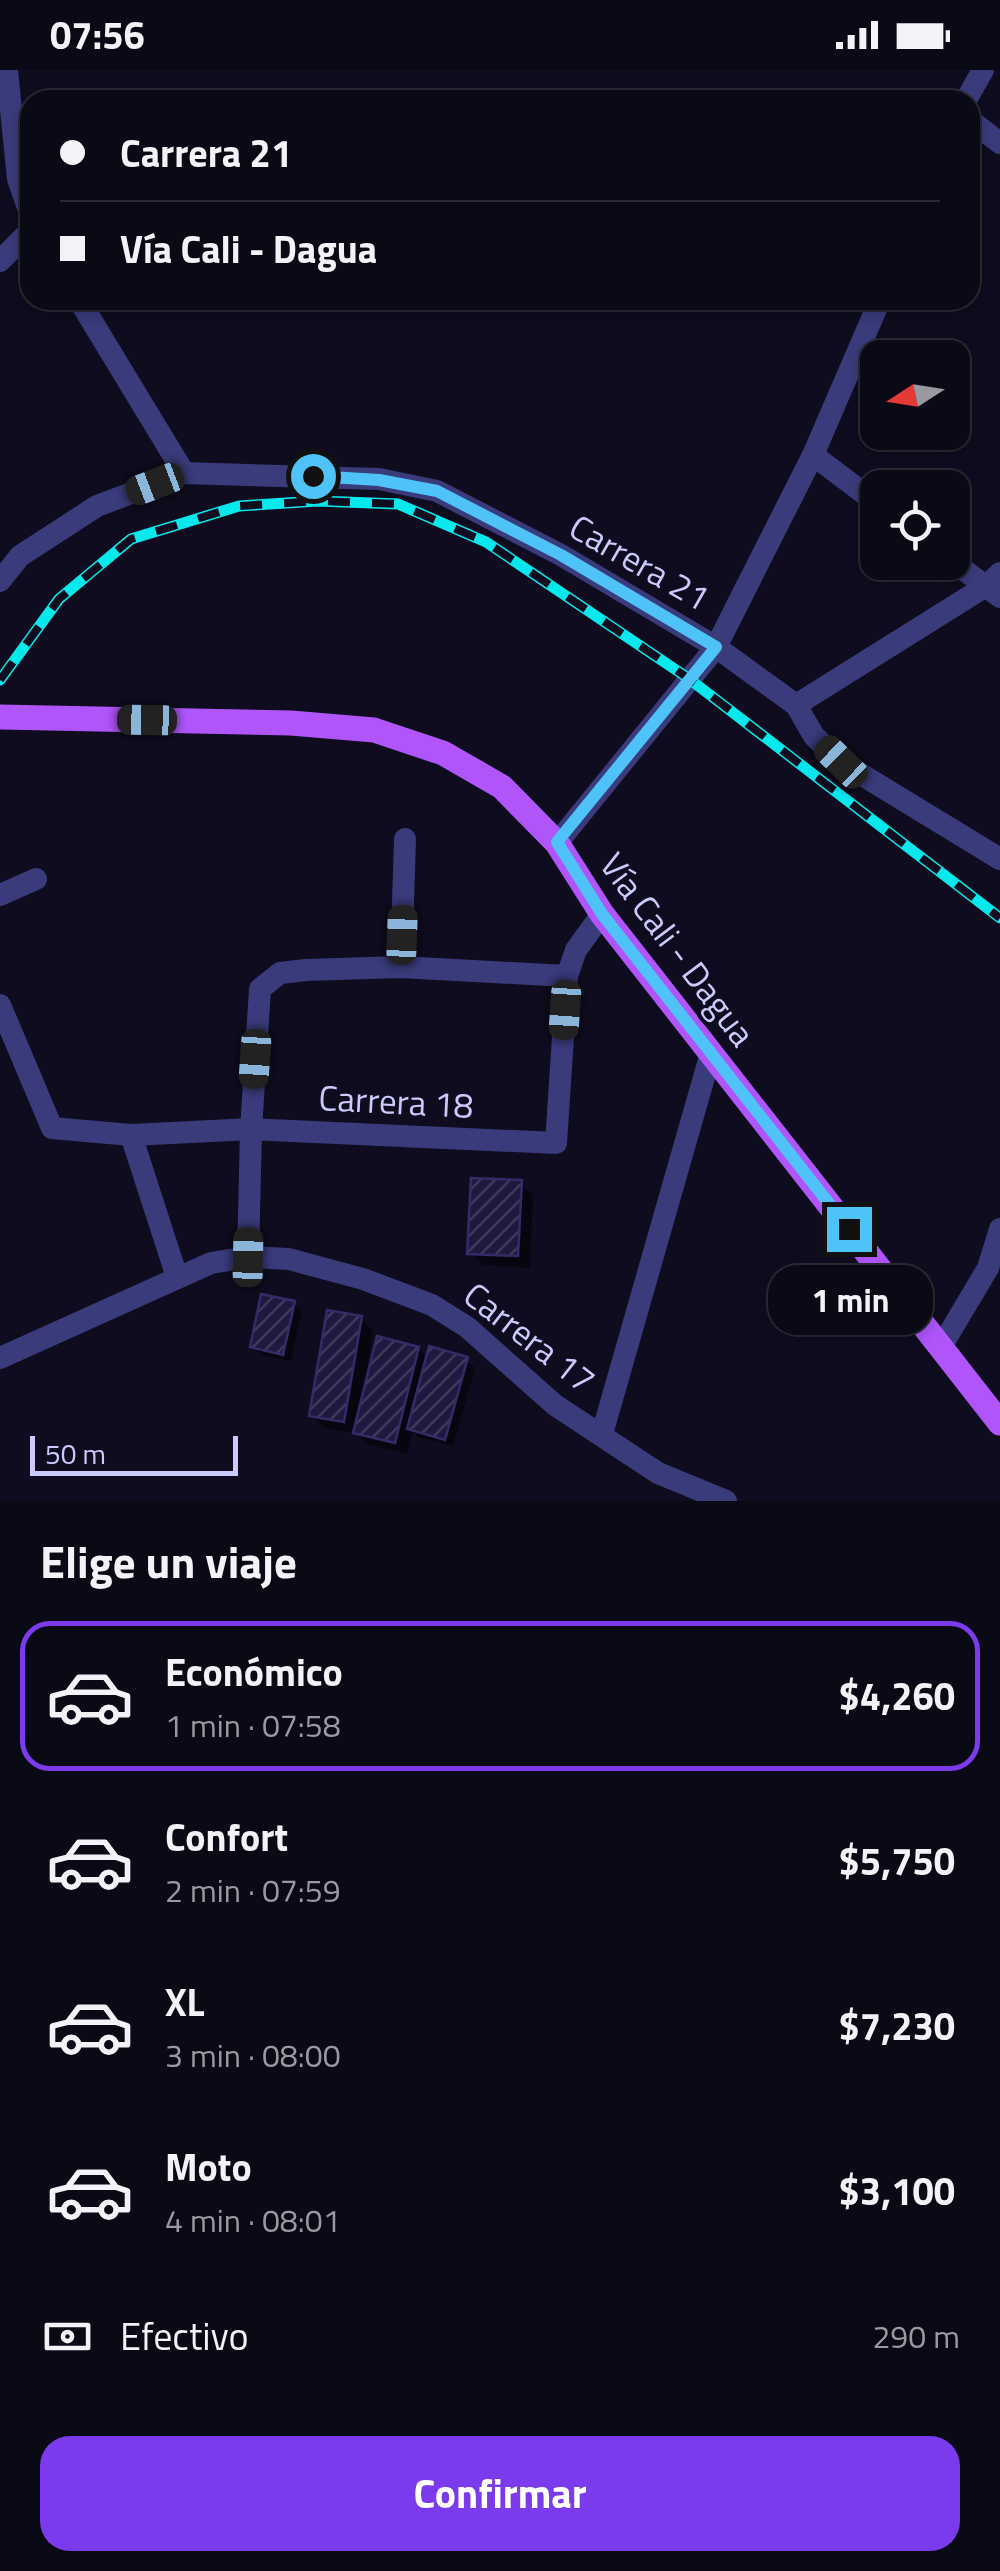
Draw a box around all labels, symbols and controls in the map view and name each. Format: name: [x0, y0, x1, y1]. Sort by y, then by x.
text: 07:56: [50, 6, 145, 64]
text: Carrera 21: [120, 124, 292, 182]
text: Vía Cali - Dagua: [120, 220, 377, 278]
north arrow: [860, 340, 970, 450]
map controls: [860, 340, 970, 580]
route start: [291, 454, 336, 499]
car: [122, 459, 188, 509]
button: locate: [860, 470, 970, 580]
street label: Carrera 21: [560, 500, 720, 624]
car: [117, 704, 177, 736]
car: [809, 730, 873, 794]
street label: Vía Cali - Dagua: [587, 841, 769, 1057]
car: [386, 904, 418, 966]
car: [548, 979, 582, 1041]
car: [238, 1028, 272, 1090]
street label: Carrera 18: [317, 1070, 475, 1132]
route end: [827, 1207, 872, 1252]
car: [232, 1227, 264, 1287]
callout: 1 min: [766, 1264, 932, 1334]
street label: Carrera 17: [452, 1268, 608, 1406]
text: 1 min: [812, 1276, 889, 1324]
scale bar: [30, 1431, 238, 1476]
text: 50 m: [45, 1432, 106, 1475]
text: Elige un viaje: [40, 1527, 297, 1595]
text: Económico: [165, 1643, 343, 1701]
icon: car: [45, 1651, 135, 1741]
text: $4,260: [839, 1667, 955, 1725]
text: 1 min · 07:58: [165, 1701, 341, 1749]
text: Confort: [165, 1808, 288, 1866]
icon: car: [45, 1816, 135, 1906]
text: $5,750: [839, 1832, 955, 1890]
text: 2 min · 07:59: [165, 1866, 341, 1914]
text: XL: [165, 1973, 205, 2031]
icon: car: [45, 1981, 135, 2071]
text: $7,230: [839, 1997, 955, 2055]
text: 3 min · 08:00: [165, 2031, 341, 2079]
text: Moto: [165, 2138, 252, 2196]
icon: car: [45, 2146, 135, 2236]
text: $3,100: [839, 2162, 955, 2220]
text: 4 min · 08:01: [165, 2196, 341, 2244]
text: Efectivo: [120, 2307, 249, 2365]
icon: cash: [40, 2309, 95, 2364]
text: 290 m: [872, 2312, 960, 2360]
button: Confirmar: [40, 2436, 960, 2551]

